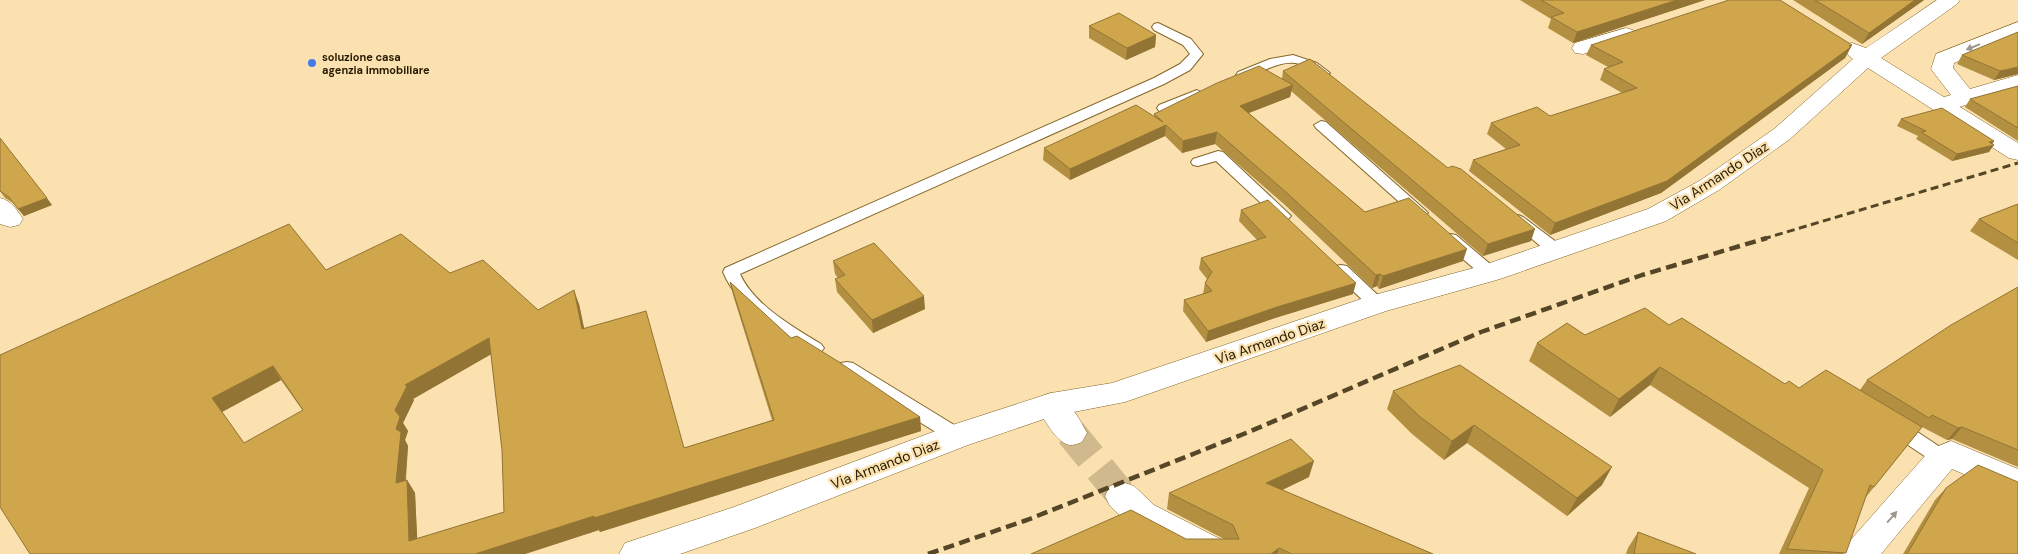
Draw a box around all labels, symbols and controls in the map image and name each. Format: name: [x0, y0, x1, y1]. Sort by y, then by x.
one-way arrow: [1965, 43, 1980, 51]
place label: soluzione casa agenzia immobiliare: [322, 50, 430, 77]
marker: soluzione casa agenzia immobiliare: [306, 57, 318, 69]
street label: Via Armando Diaz: [1666, 137, 1772, 215]
street label: Via Armando Diaz: [1213, 314, 1327, 368]
street label: Via Armando Diaz: [828, 435, 942, 493]
one-way arrow: [1886, 511, 1897, 523]

